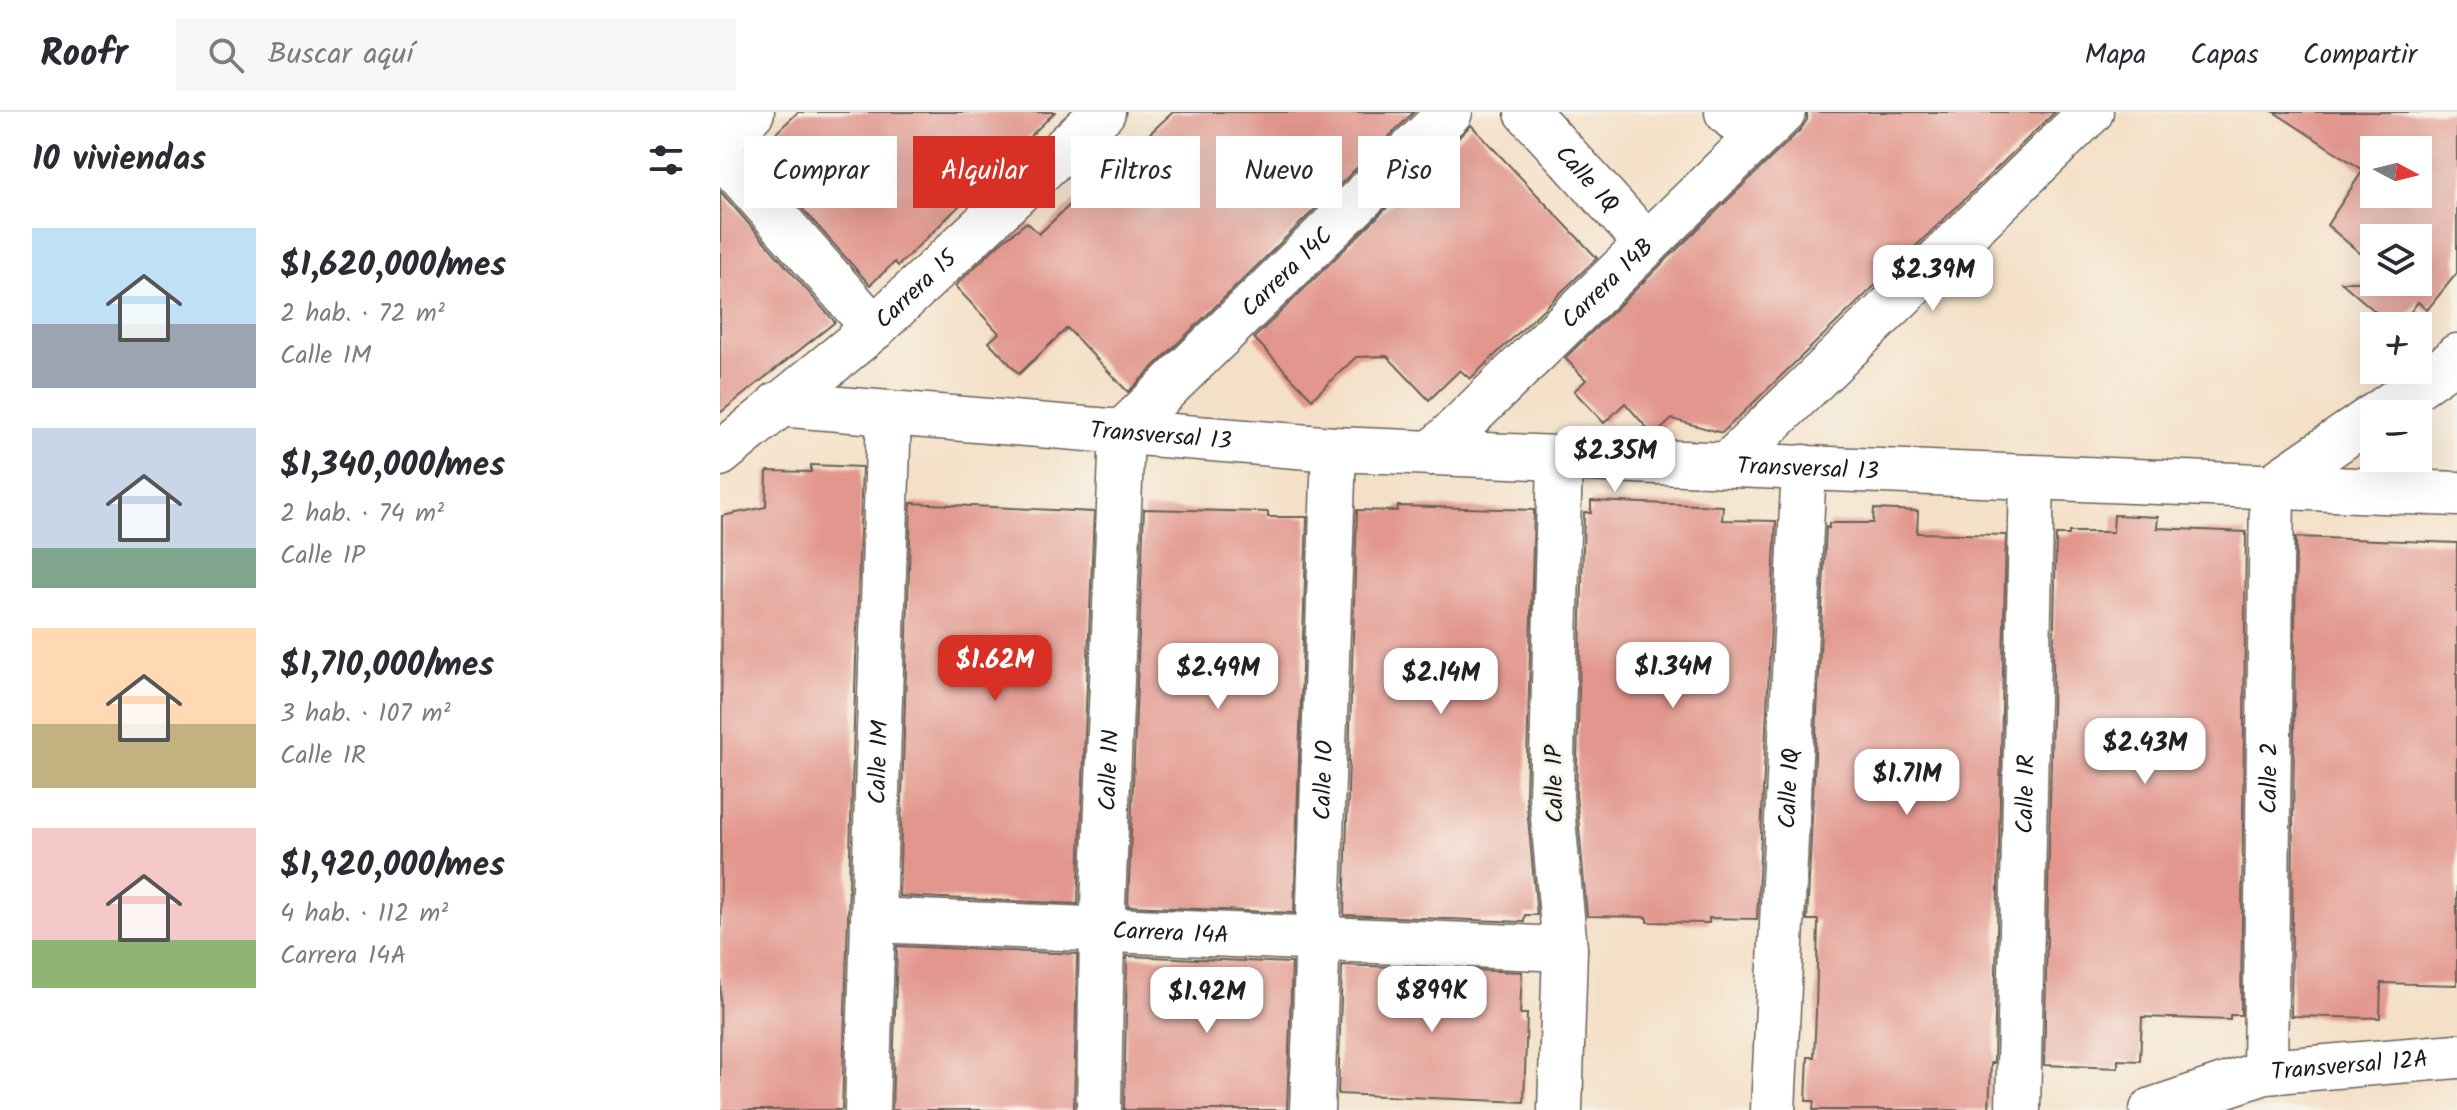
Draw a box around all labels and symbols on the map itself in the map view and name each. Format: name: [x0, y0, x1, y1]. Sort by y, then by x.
north arrow: [2360, 136, 2432, 208]
street label: Calle 1Q: [1545, 137, 1628, 223]
street label: Carrera 14C: [1232, 218, 1343, 327]
street label: Carrera 14B: [1552, 229, 1664, 339]
street label: Carrera 15: [866, 239, 968, 339]
pin: $2.39M: [1868, 245, 1998, 313]
street label: Transversal 13: [1088, 411, 1233, 462]
pin: $2.35M: [1550, 426, 1680, 494]
street label: Transversal 13: [1736, 447, 1880, 492]
pin: $1.62M: [930, 635, 1060, 703]
pin: $1.34M: [1608, 642, 1738, 710]
pin: $2.49M: [1153, 643, 1283, 711]
pin: $2.14M: [1376, 648, 1506, 716]
pin: $2.43M: [2080, 718, 2210, 786]
street label: Calle 1M: [859, 719, 900, 805]
street label: Calle 1N: [1089, 729, 1131, 812]
street label: Calle 1O: [1304, 739, 1345, 821]
street label: Calle 2: [2250, 742, 2290, 814]
street label: Calle 1P: [1535, 743, 1576, 824]
street label: Calle 1Q: [1769, 747, 1811, 830]
pin: $1.71M: [1842, 749, 1972, 817]
street label: Calle 1R: [2006, 754, 2047, 834]
street label: Carrera 14A: [1112, 912, 1230, 956]
pin: $899K: [1376, 966, 1488, 1034]
pin: $1.92M: [1142, 967, 1272, 1035]
street label: Transversal 12A: [2270, 1040, 2430, 1092]

